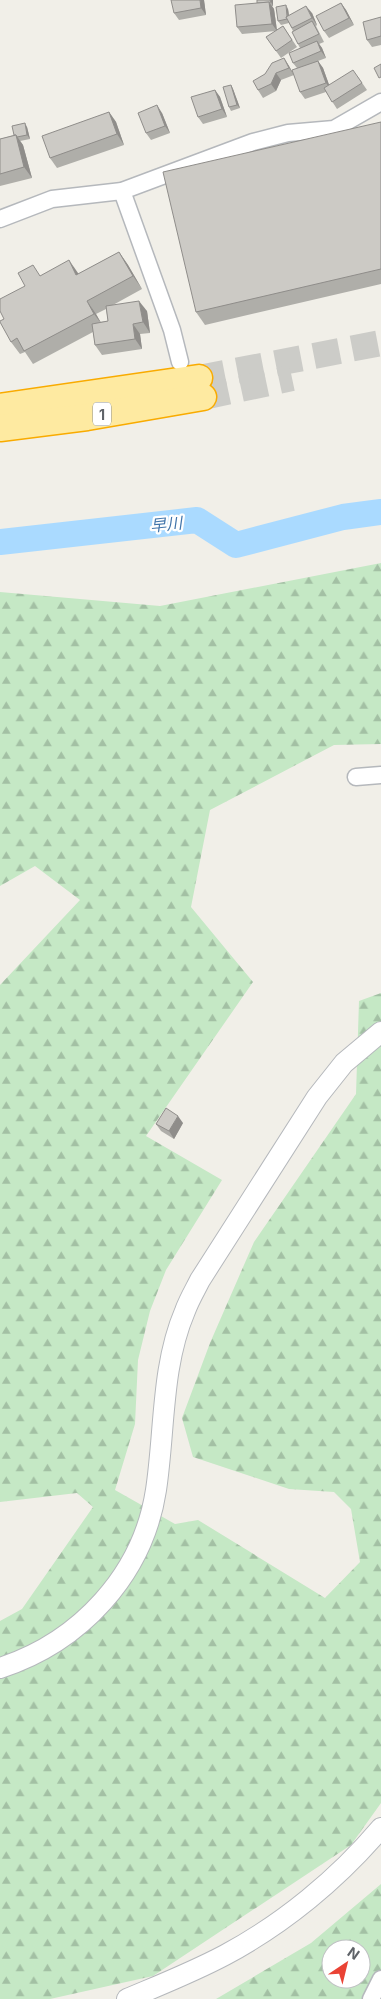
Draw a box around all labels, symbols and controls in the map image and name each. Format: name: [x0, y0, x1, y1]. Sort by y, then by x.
road number: 1: [93, 402, 111, 426]
water label: 早川: [149, 512, 185, 536]
north arrow: [321, 1939, 371, 1989]
text: N: [344, 1943, 363, 1963]

